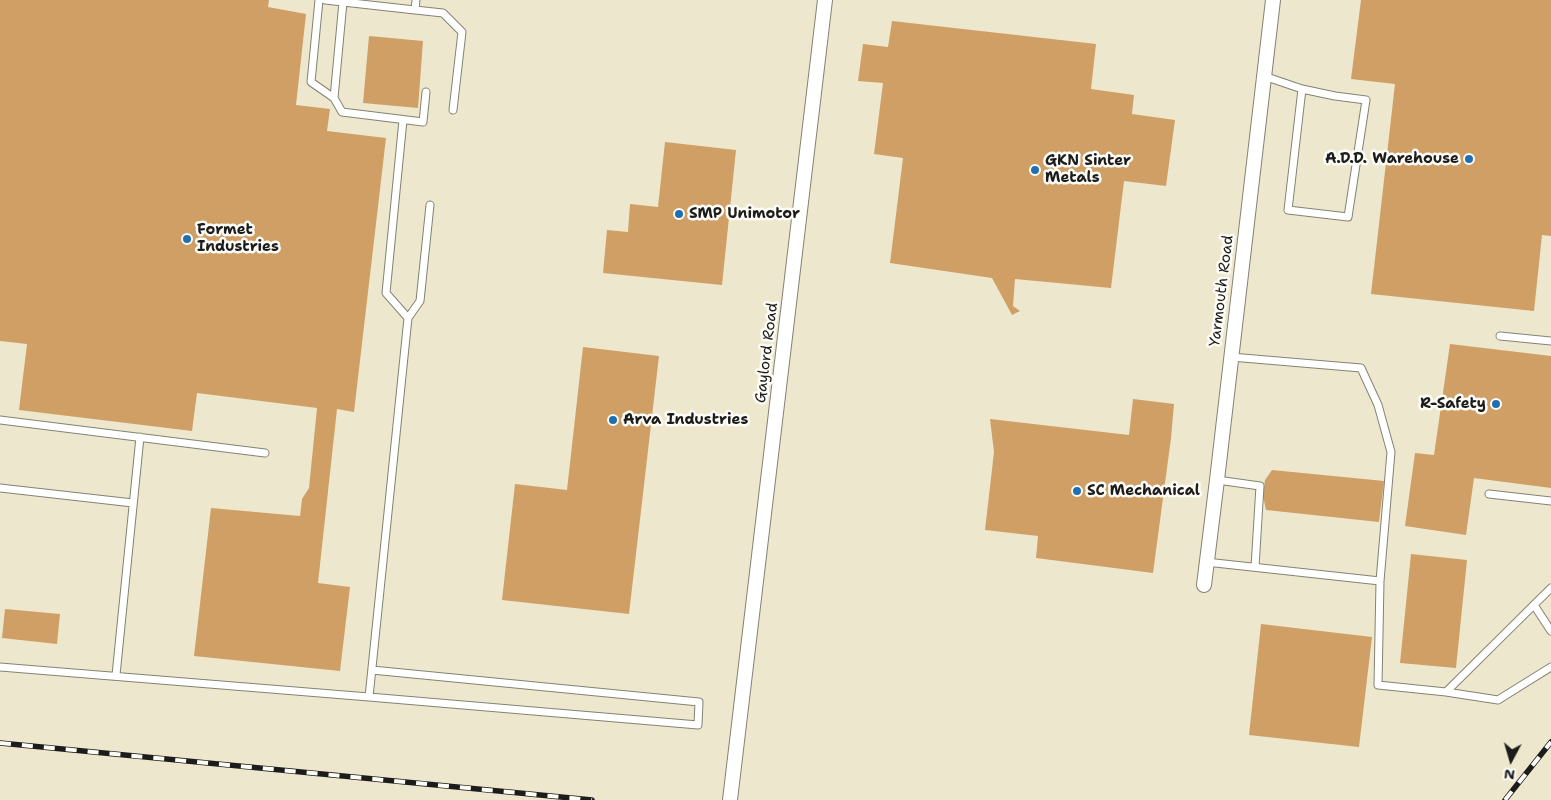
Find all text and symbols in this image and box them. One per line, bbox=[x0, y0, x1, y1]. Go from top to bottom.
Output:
place label: A.D.D. Warehouse bbox=[1325, 150, 1459, 168]
place label: GKN Sinter Metals bbox=[1045, 152, 1131, 187]
marker: A.D.D. Warehouse bbox=[1463, 153, 1475, 165]
marker: GKN Sinter Metals bbox=[1029, 164, 1041, 176]
place label: SMP Unimotor bbox=[689, 205, 800, 223]
marker: SMP Unimotor bbox=[673, 208, 685, 220]
place label: Formet Industries bbox=[197, 221, 279, 256]
marker: Formet Industries bbox=[181, 233, 193, 245]
street label: Yarmouth Road bbox=[1206, 234, 1238, 348]
street label: Gaylord Road bbox=[752, 302, 782, 404]
place label: R-Safety bbox=[1420, 395, 1486, 413]
marker: R-Safety bbox=[1490, 398, 1502, 410]
place label: Arva Industries bbox=[623, 411, 748, 429]
marker: Arva Industries bbox=[607, 414, 619, 426]
place label: SC Mechanical bbox=[1087, 482, 1200, 500]
marker: SC Mechanical bbox=[1071, 485, 1083, 497]
north arrow bbox=[1486, 735, 1536, 785]
text: N bbox=[1503, 765, 1516, 784]

